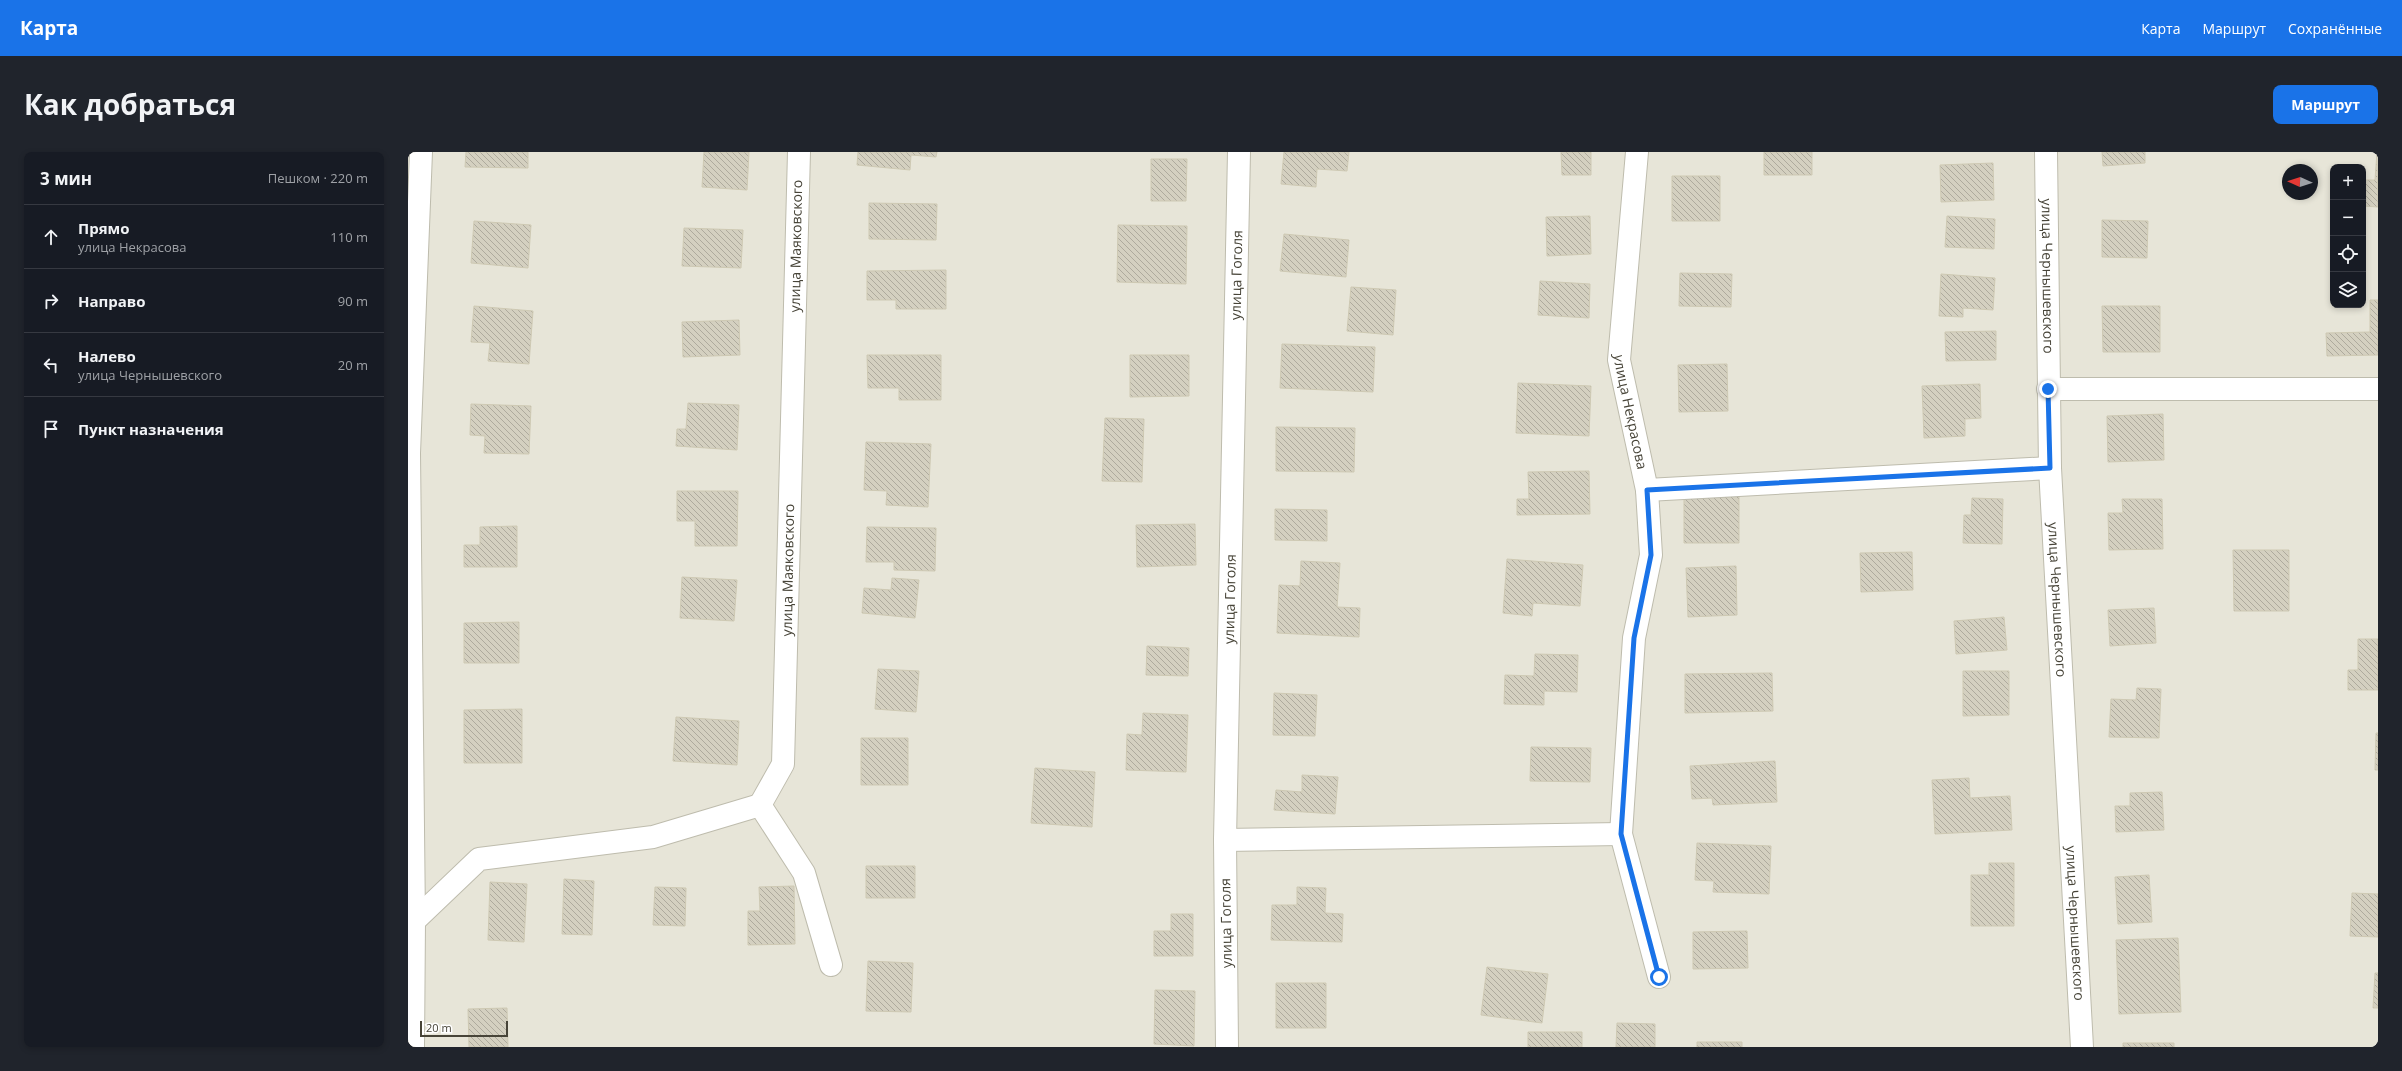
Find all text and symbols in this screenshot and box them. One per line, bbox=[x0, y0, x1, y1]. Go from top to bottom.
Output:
text: Карта bbox=[20, 15, 78, 41]
text: Карта bbox=[2141, 19, 2180, 38]
text: Маршрут bbox=[2202, 19, 2266, 38]
text: Сохранённые bbox=[2288, 19, 2382, 38]
text: Как добраться bbox=[24, 85, 236, 123]
button: Маршрут bbox=[2273, 85, 2378, 124]
north arrow bbox=[2282, 164, 2318, 200]
map controls bbox=[2330, 164, 2366, 308]
button: + bbox=[2330, 164, 2366, 200]
text: 3 мин bbox=[40, 167, 92, 190]
text: Пешком · 220 m bbox=[268, 169, 368, 187]
street label: улица Маяковского bbox=[785, 179, 806, 313]
street label: улица Чернышевского bbox=[2038, 198, 2059, 354]
button: − bbox=[2330, 200, 2366, 236]
text: Прямо bbox=[78, 218, 130, 238]
icon: ahead bbox=[40, 226, 62, 248]
text: 110 m bbox=[330, 228, 368, 246]
street label: улица Гоголя bbox=[1226, 230, 1246, 320]
button: locate bbox=[2330, 236, 2366, 272]
text: улица Некрасова bbox=[78, 238, 186, 256]
button: layers bbox=[2330, 272, 2366, 308]
icon: right bbox=[40, 290, 62, 312]
text: Направо bbox=[78, 291, 146, 311]
text: 90 m bbox=[338, 292, 368, 310]
text: Налево bbox=[78, 346, 136, 366]
icon: left bbox=[40, 354, 62, 376]
street label: улица Некрасова bbox=[1610, 354, 1652, 471]
text: 20 m bbox=[338, 356, 368, 374]
text: улица Чернышевского bbox=[78, 366, 222, 384]
route end bbox=[2039, 380, 2057, 398]
icon: arrive bbox=[40, 418, 62, 440]
text: Пункт назначения bbox=[78, 419, 224, 439]
street label: улица Маяковского bbox=[777, 503, 798, 637]
street label: улица Чернышевского bbox=[2044, 522, 2072, 678]
street label: улица Гоголя bbox=[1219, 554, 1240, 644]
street label: улица Чернышевского bbox=[2062, 845, 2089, 1001]
street label: улица Гоголя bbox=[1215, 878, 1236, 968]
route start bbox=[1650, 968, 1668, 986]
scale bar bbox=[420, 1019, 508, 1038]
text: 20 m bbox=[426, 1020, 452, 1035]

